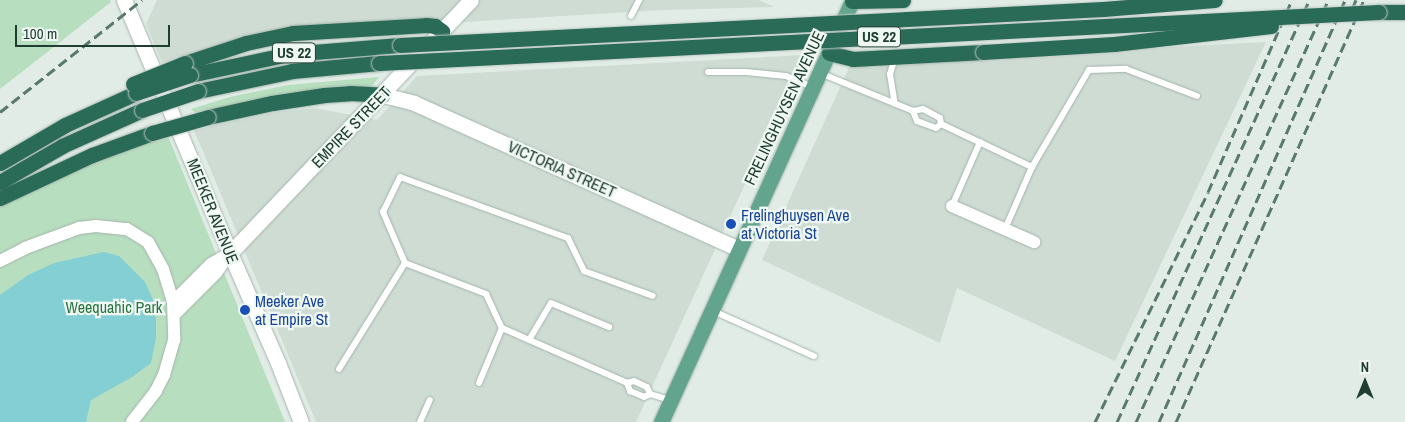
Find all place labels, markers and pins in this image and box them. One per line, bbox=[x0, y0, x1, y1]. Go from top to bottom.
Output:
place label: Frelinghuysen Ave at Victoria St bbox=[741, 205, 850, 243]
marker: Frelinghuysen Ave at Victoria St bbox=[725, 218, 737, 230]
place label: Meeker Ave at Empire St bbox=[255, 291, 328, 329]
marker: Meeker Ave at Empire St bbox=[239, 304, 251, 316]

